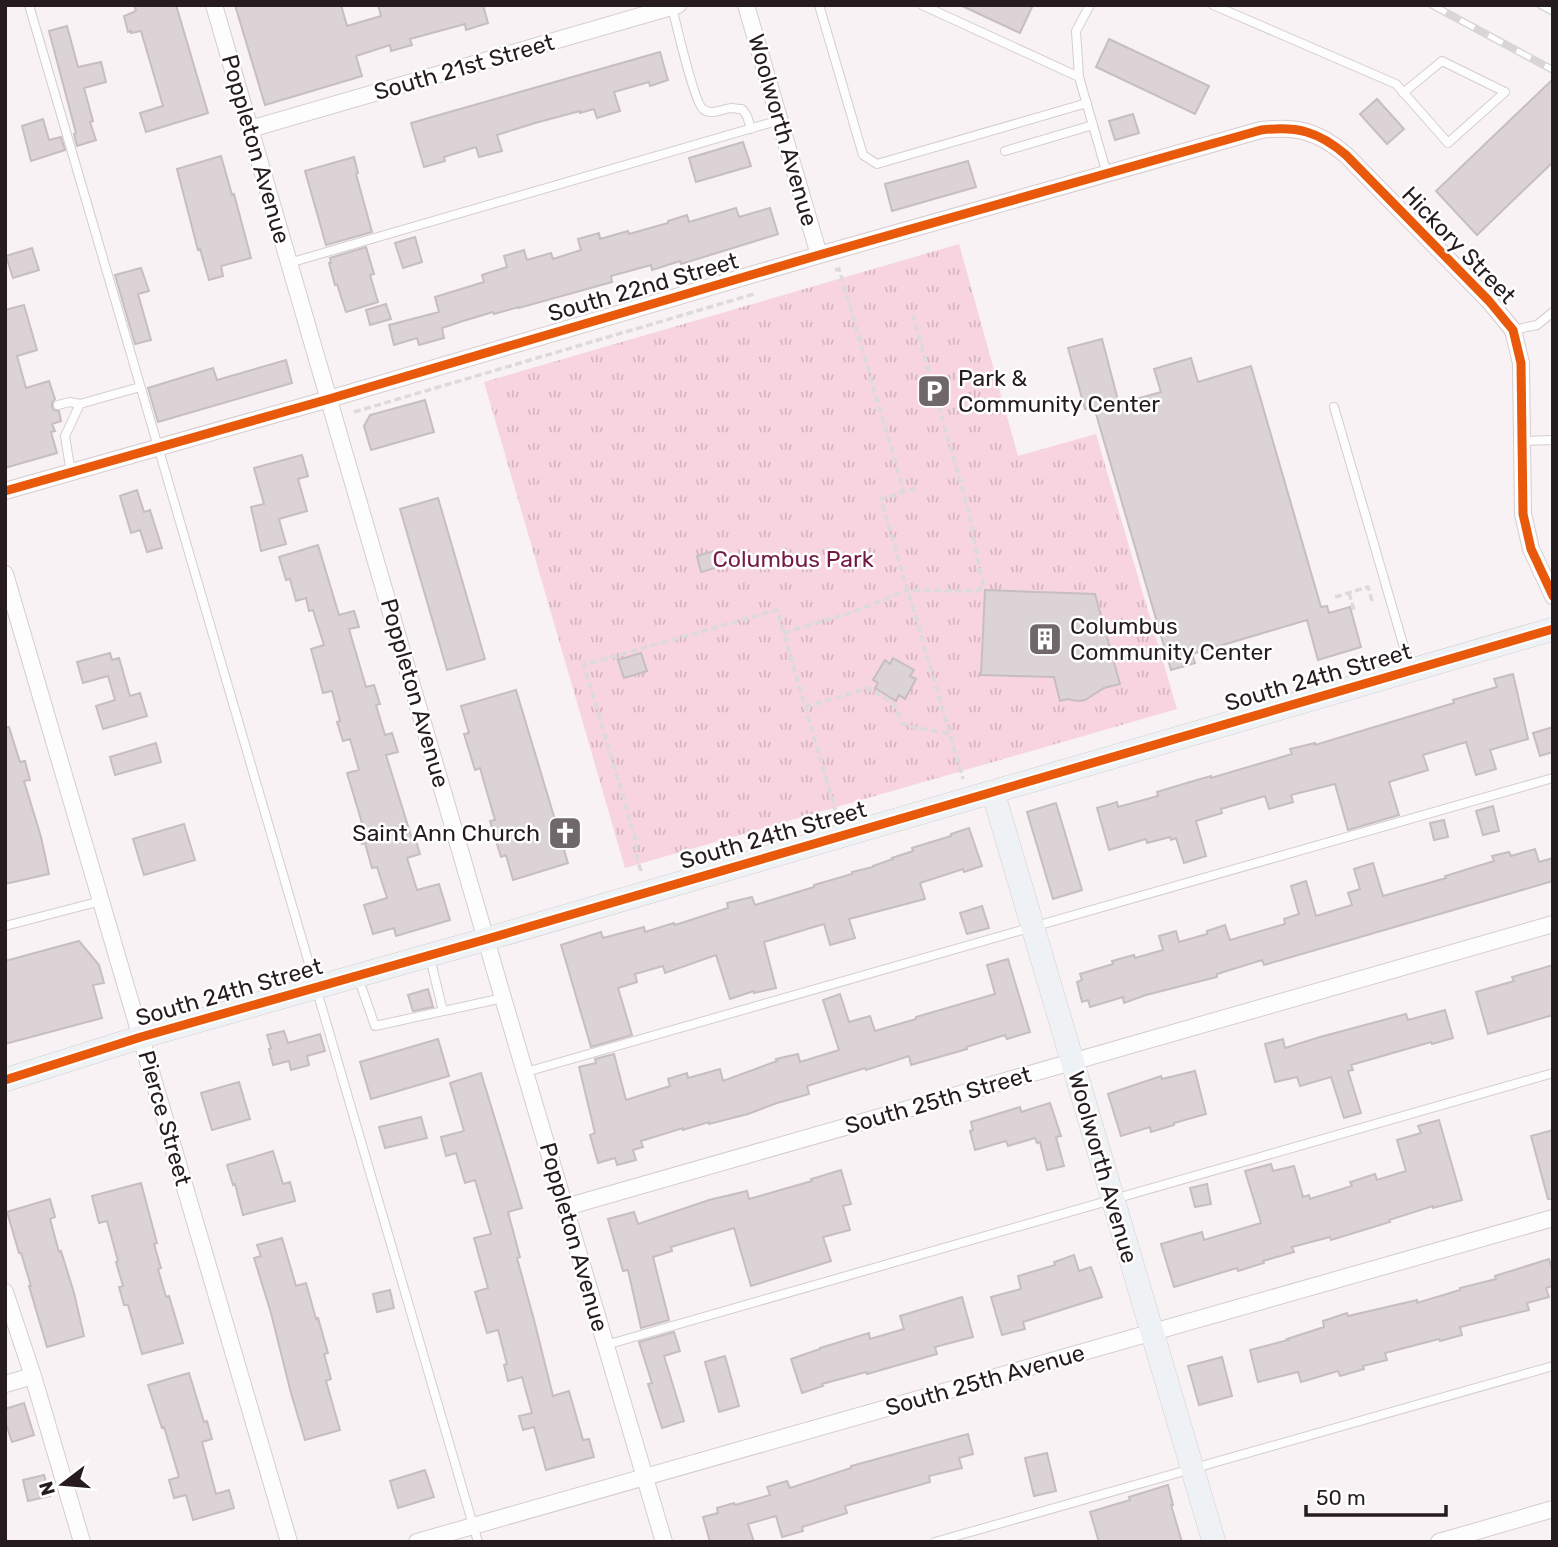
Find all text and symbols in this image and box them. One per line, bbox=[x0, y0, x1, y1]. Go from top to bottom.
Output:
street label: South 21st Street bbox=[371, 28, 557, 106]
street label: Woolworth Avenue bbox=[742, 31, 824, 229]
street label: Poppleton Avenue bbox=[216, 51, 296, 247]
street label: Hickory Street bbox=[1396, 181, 1522, 309]
street label: South 22nd Street bbox=[545, 246, 741, 328]
place label: Park & Community Center bbox=[958, 364, 1160, 418]
parking icon: Park & Community Center bbox=[915, 372, 953, 410]
park label: Columbus Park bbox=[712, 545, 874, 573]
street label: Poppleton Avenue bbox=[375, 595, 455, 791]
place label: Columbus Community Center bbox=[1070, 612, 1272, 666]
building icon: Columbus Community Center bbox=[1026, 620, 1064, 658]
street label: South 24th Street bbox=[1222, 637, 1414, 717]
street label: South 24th Street bbox=[677, 795, 869, 875]
church icon: Saint Ann Church bbox=[546, 814, 584, 852]
place label: Saint Ann Church bbox=[352, 819, 540, 847]
street label: South 24th Street bbox=[133, 952, 325, 1032]
street label: Pierce Street bbox=[132, 1047, 198, 1189]
street label: South 25th Street bbox=[842, 1060, 1034, 1140]
street label: Woolworth Avenue bbox=[1062, 1068, 1144, 1266]
street label: Poppleton Avenue bbox=[534, 1139, 614, 1335]
street label: South 25th Avenue bbox=[882, 1338, 1088, 1422]
north arrow bbox=[28, 1449, 98, 1519]
scale bar bbox=[1306, 1474, 1446, 1518]
text: N bbox=[34, 1479, 60, 1498]
text: 50 m bbox=[1316, 1485, 1366, 1510]

